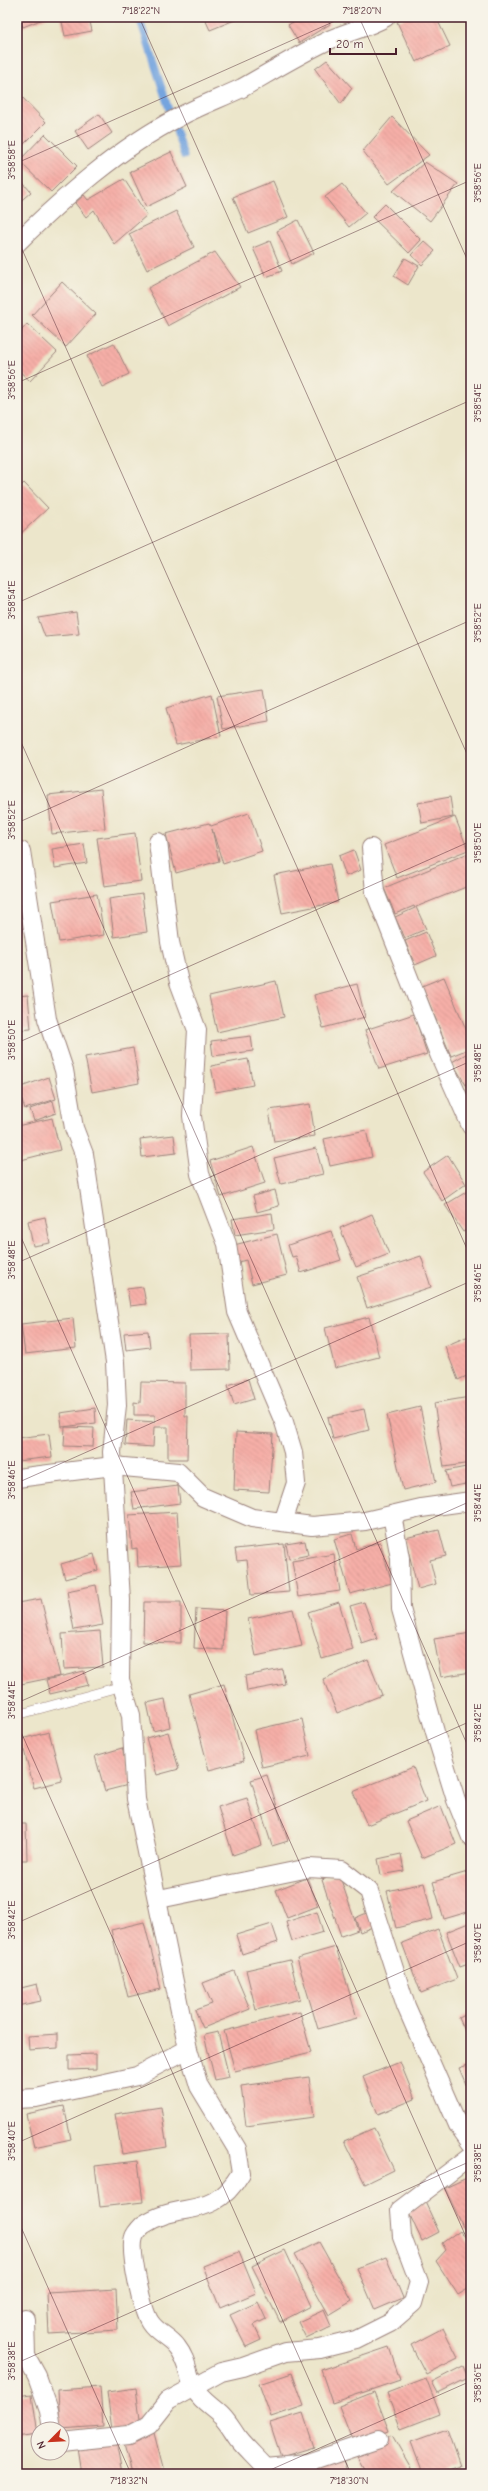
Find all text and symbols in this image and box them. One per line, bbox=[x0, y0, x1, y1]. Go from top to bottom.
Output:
text: 7°18'22"N bbox=[122, 5, 160, 17]
text: 7°18'20"N bbox=[343, 5, 381, 17]
scale bar bbox=[330, 30, 396, 56]
text: 20 m bbox=[336, 37, 364, 51]
text: 3°58'58"E bbox=[6, 140, 18, 180]
text: 3°58'56"E bbox=[472, 163, 484, 203]
text: 3°58'56"E bbox=[6, 360, 18, 400]
text: 3°58'54"E bbox=[472, 383, 484, 423]
text: 3°58'54"E bbox=[6, 580, 18, 620]
text: 3°58'52"E bbox=[472, 603, 484, 643]
text: 3°58'52"E bbox=[6, 800, 18, 840]
text: 3°58'50"E bbox=[472, 823, 484, 863]
text: 3°58'50"E bbox=[6, 1020, 18, 1060]
text: 3°58'48"E bbox=[472, 1044, 484, 1082]
text: 3°58'48"E bbox=[6, 1241, 18, 1279]
text: 3°58'46"E bbox=[472, 1263, 484, 1303]
text: 3°58'46"E bbox=[6, 1460, 18, 1500]
text: 3°58'44"E bbox=[472, 1484, 484, 1522]
text: 3°58'44"E bbox=[6, 1681, 18, 1719]
text: 3°58'42"E bbox=[472, 1704, 484, 1742]
text: 3°58'42"E bbox=[6, 1901, 18, 1939]
text: 3°58'40"E bbox=[472, 1923, 484, 1963]
text: 3°58'40"E bbox=[6, 2121, 18, 2161]
text: 3°58'38"E bbox=[472, 2143, 484, 2183]
text: 3°58'38"E bbox=[6, 2341, 18, 2381]
text: 3°58'36"E bbox=[472, 2363, 484, 2403]
north arrow bbox=[30, 2421, 70, 2461]
text: N bbox=[34, 2439, 49, 2451]
text: 7°18'32"N bbox=[110, 2475, 148, 2487]
text: 7°18'30"N bbox=[330, 2475, 368, 2487]

